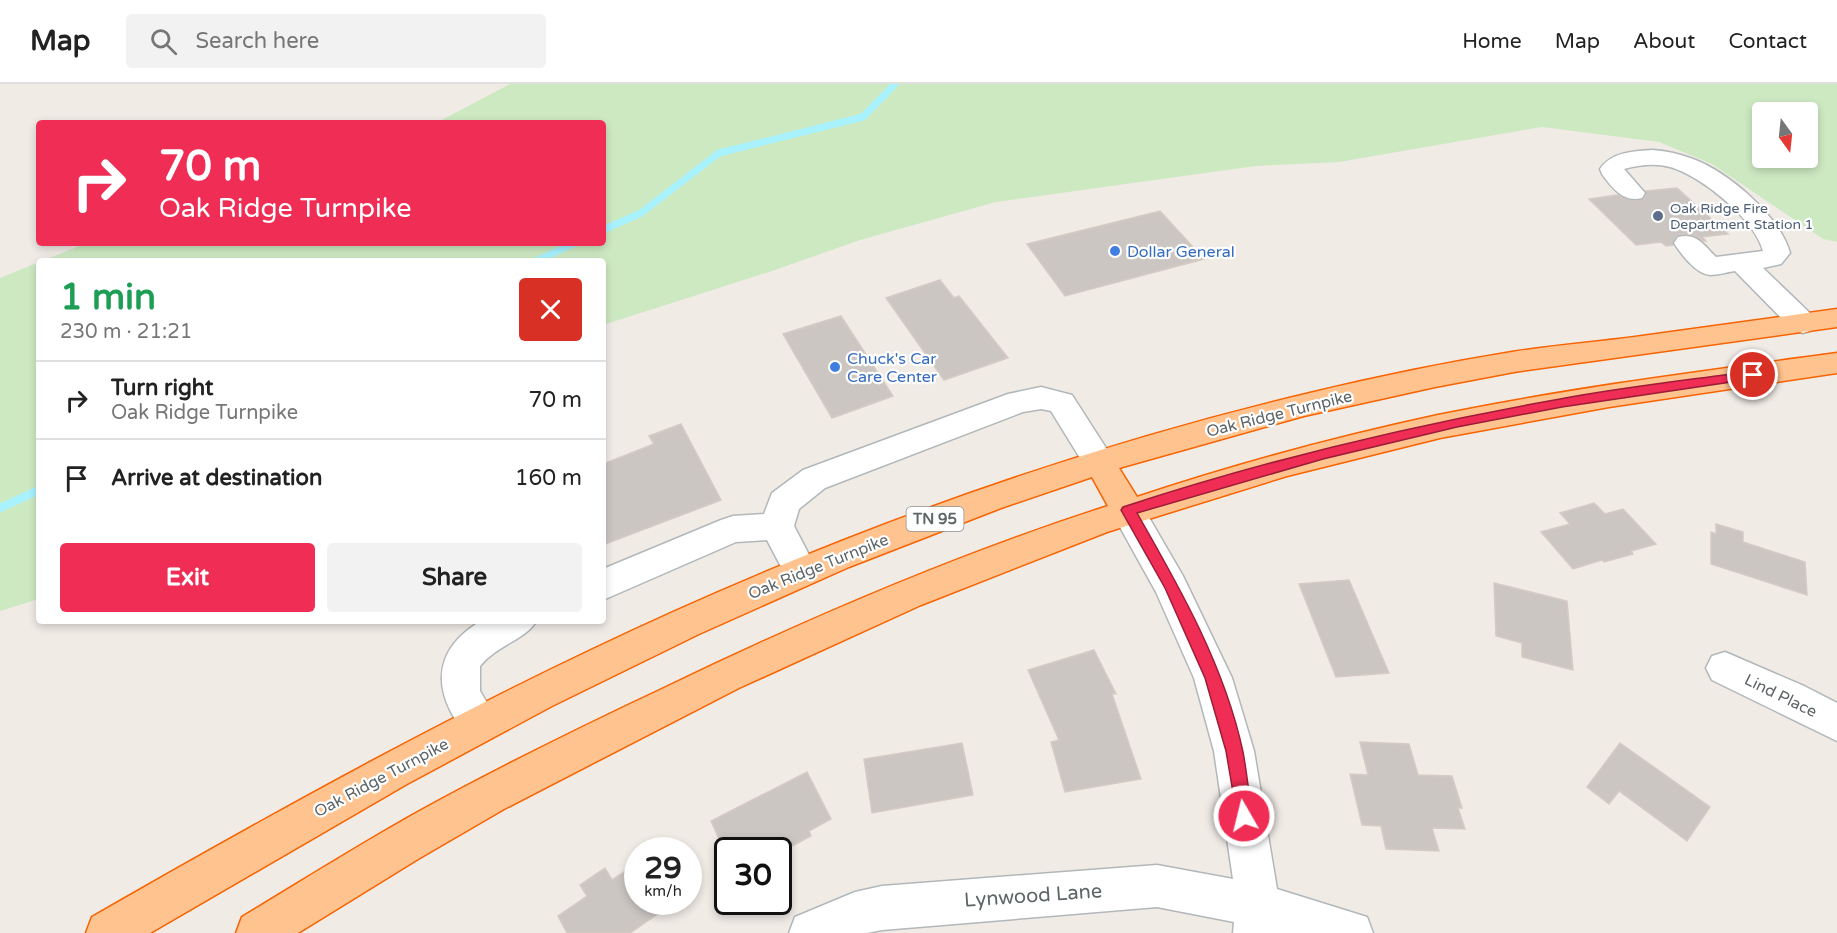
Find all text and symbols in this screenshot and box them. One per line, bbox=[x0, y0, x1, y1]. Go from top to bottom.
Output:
search box bbox=[126, 14, 546, 68]
text: Map bbox=[30, 24, 90, 58]
icon: search bbox=[147, 25, 180, 58]
text: Search here bbox=[195, 28, 319, 54]
text: Home bbox=[1462, 29, 1522, 54]
text: Map bbox=[1555, 29, 1600, 54]
text: About bbox=[1633, 29, 1695, 54]
text: Contact bbox=[1728, 29, 1807, 54]
north arrow bbox=[1752, 102, 1818, 168]
map controls bbox=[1752, 102, 1818, 168]
text: 70 m bbox=[159, 141, 261, 192]
icon: right bbox=[60, 144, 138, 222]
text: Oak Ridge Turnpike bbox=[159, 192, 411, 225]
place label: Oak Ridge Fire Department Station 1 bbox=[1670, 200, 1813, 233]
marker: Oak Ridge Fire Department Station 1 bbox=[1651, 209, 1665, 223]
place label: Dollar General bbox=[1127, 242, 1235, 262]
marker: Dollar General bbox=[1108, 244, 1122, 258]
text: 1 min bbox=[60, 276, 156, 319]
button: close bbox=[519, 278, 582, 341]
text: 230 m · 21:21 bbox=[60, 320, 192, 344]
place label: Chuck's Car Care Center bbox=[847, 349, 938, 387]
pin bbox=[1727, 349, 1778, 400]
icon: arrive bbox=[1736, 358, 1769, 391]
marker: Chuck's Car Care Center bbox=[828, 360, 842, 374]
text: Turn right bbox=[111, 375, 213, 401]
icon: right bbox=[60, 384, 93, 417]
street label: Oak Ridge Turnpike bbox=[1204, 386, 1354, 442]
text: 70 m bbox=[528, 387, 582, 413]
text: Oak Ridge Turnpike bbox=[111, 401, 298, 425]
icon: arrive bbox=[60, 462, 93, 495]
text: Arrive at destination bbox=[111, 465, 322, 491]
text: 160 m bbox=[515, 465, 582, 491]
road number: TN 95 bbox=[906, 507, 964, 531]
street label: Oak Ridge Turnpike bbox=[745, 530, 891, 604]
button: Exit bbox=[60, 543, 315, 612]
button: Share bbox=[327, 543, 582, 612]
street label: Lind Place bbox=[1741, 670, 1820, 722]
street label: Oak Ridge Turnpike bbox=[311, 734, 452, 822]
position arrow bbox=[1212, 784, 1276, 848]
speed limit sign: 30 bbox=[714, 837, 792, 915]
text: 29 bbox=[644, 850, 682, 887]
street label: Lynwood Lane bbox=[963, 879, 1103, 913]
text: km/h bbox=[644, 882, 682, 900]

